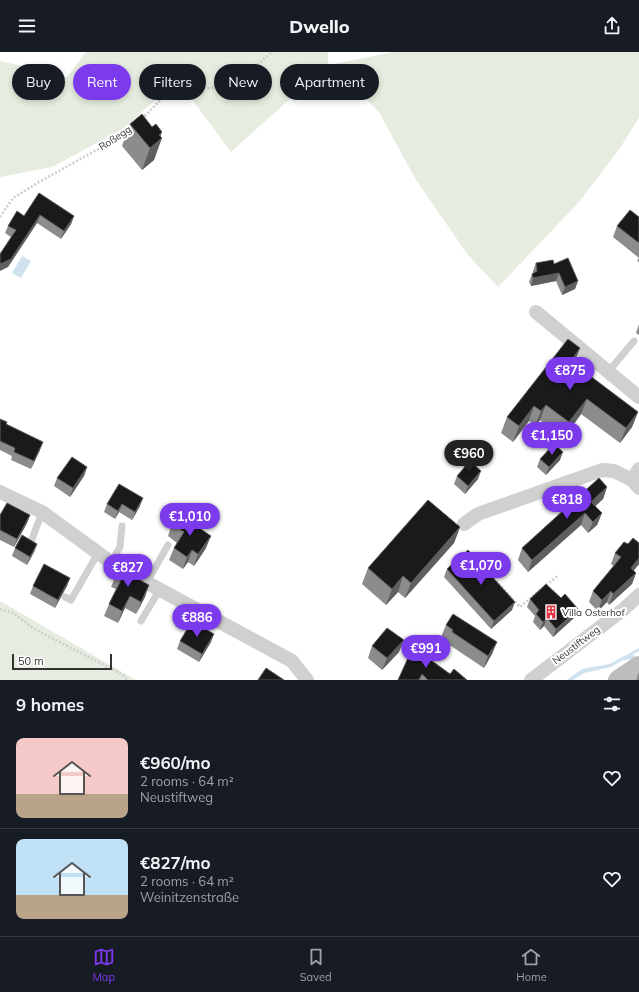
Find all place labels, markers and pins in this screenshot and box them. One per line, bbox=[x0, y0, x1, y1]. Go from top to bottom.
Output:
pin: €875 bbox=[546, 357, 594, 391]
pin: €1,150 bbox=[519, 422, 585, 456]
pin: €960 bbox=[445, 440, 493, 474]
pin: €818 bbox=[543, 486, 591, 520]
pin: €1,010 bbox=[157, 503, 223, 537]
pin: €1,070 bbox=[448, 552, 514, 586]
pin: €827 bbox=[104, 554, 152, 588]
pin: €886 bbox=[173, 604, 221, 638]
building icon: Villa Osterhof bbox=[543, 604, 559, 620]
place label: Villa Osterhof bbox=[562, 606, 625, 619]
pin: €991 bbox=[402, 635, 450, 669]

